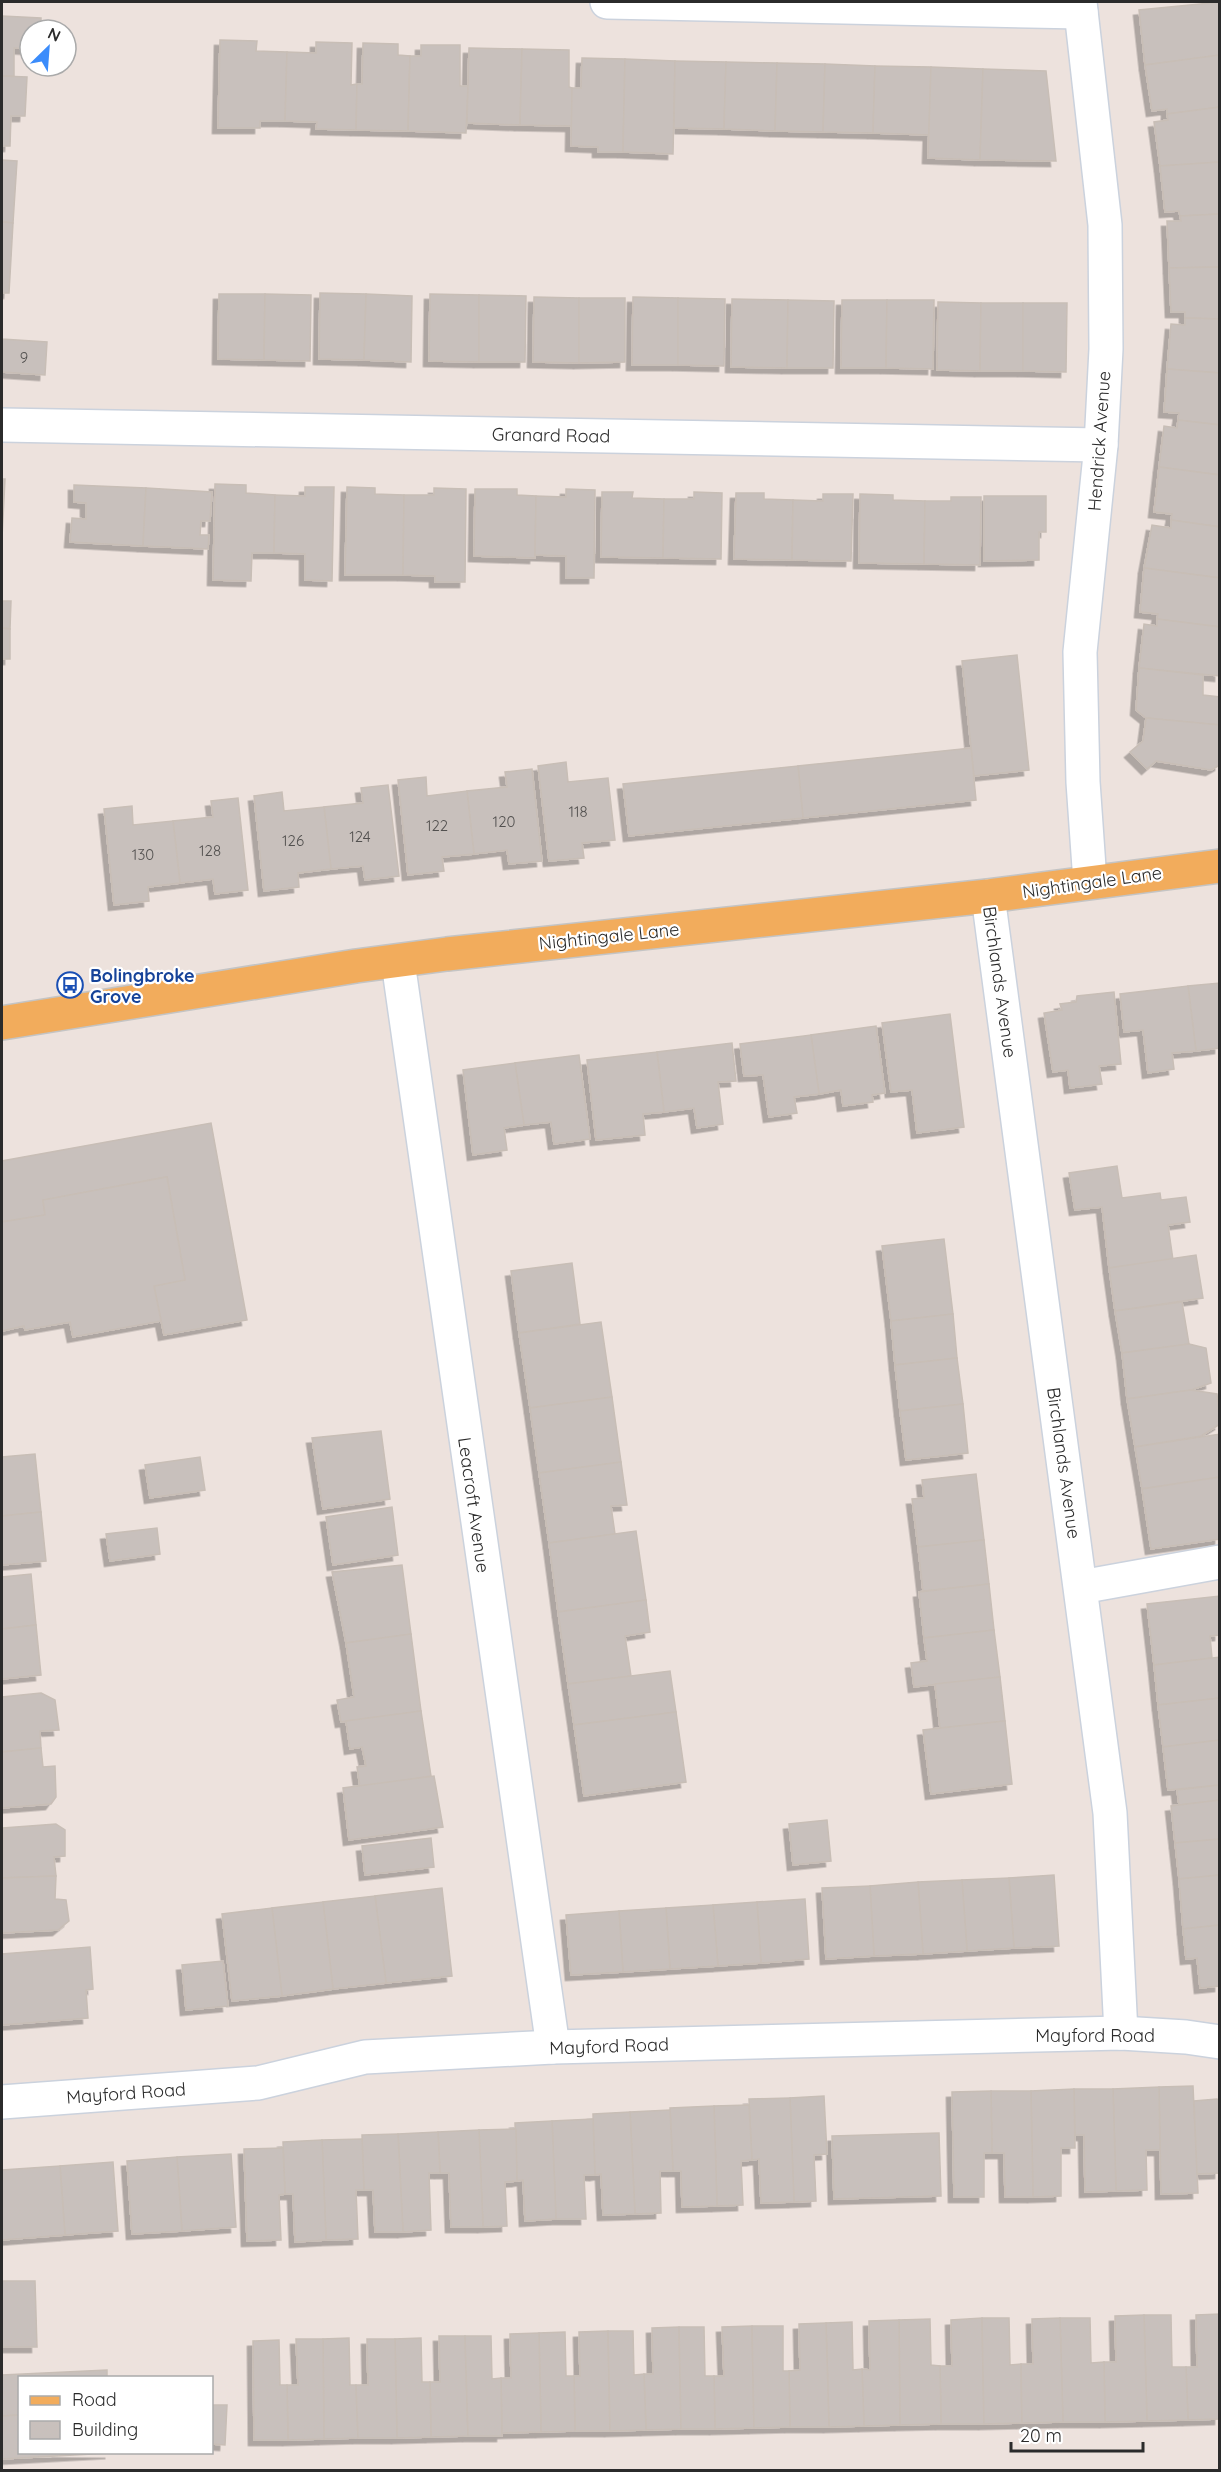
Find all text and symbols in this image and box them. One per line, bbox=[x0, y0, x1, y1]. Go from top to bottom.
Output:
north arrow bbox=[18, 18, 78, 78]
text: N bbox=[45, 23, 64, 46]
house number: 9 bbox=[20, 348, 28, 367]
street label: Hendrick Avenue bbox=[1083, 370, 1115, 512]
street label: Granard Road bbox=[492, 422, 610, 448]
house number: 118 bbox=[568, 802, 588, 821]
house number: 120 bbox=[493, 812, 515, 831]
house number: 122 bbox=[426, 816, 448, 835]
house number: 124 bbox=[349, 827, 371, 846]
house number: 126 bbox=[282, 831, 304, 850]
house number: 128 bbox=[199, 841, 221, 860]
house number: 130 bbox=[132, 845, 154, 864]
street label: Nightingale Lane bbox=[1021, 861, 1163, 903]
street label: Birchlands Avenue bbox=[978, 905, 1022, 1059]
street label: Nightingale Lane bbox=[538, 917, 680, 955]
place label: Bolingbroke Grove bbox=[90, 964, 195, 1008]
bus stop icon: Bolingbroke Grove bbox=[55, 970, 85, 1000]
street label: Birchlands Avenue bbox=[1042, 1386, 1086, 1540]
street label: Leacroft Avenue bbox=[453, 1436, 495, 1574]
street label: Mayford Road bbox=[1035, 2024, 1155, 2047]
street label: Mayford Road bbox=[549, 2032, 669, 2060]
street label: Mayford Road bbox=[65, 2077, 187, 2109]
legend bbox=[18, 2376, 213, 2454]
text: Road bbox=[72, 2388, 117, 2411]
scale bar bbox=[1011, 2415, 1143, 2453]
text: Building bbox=[72, 2418, 138, 2441]
text: 20 m bbox=[1020, 2424, 1062, 2447]

